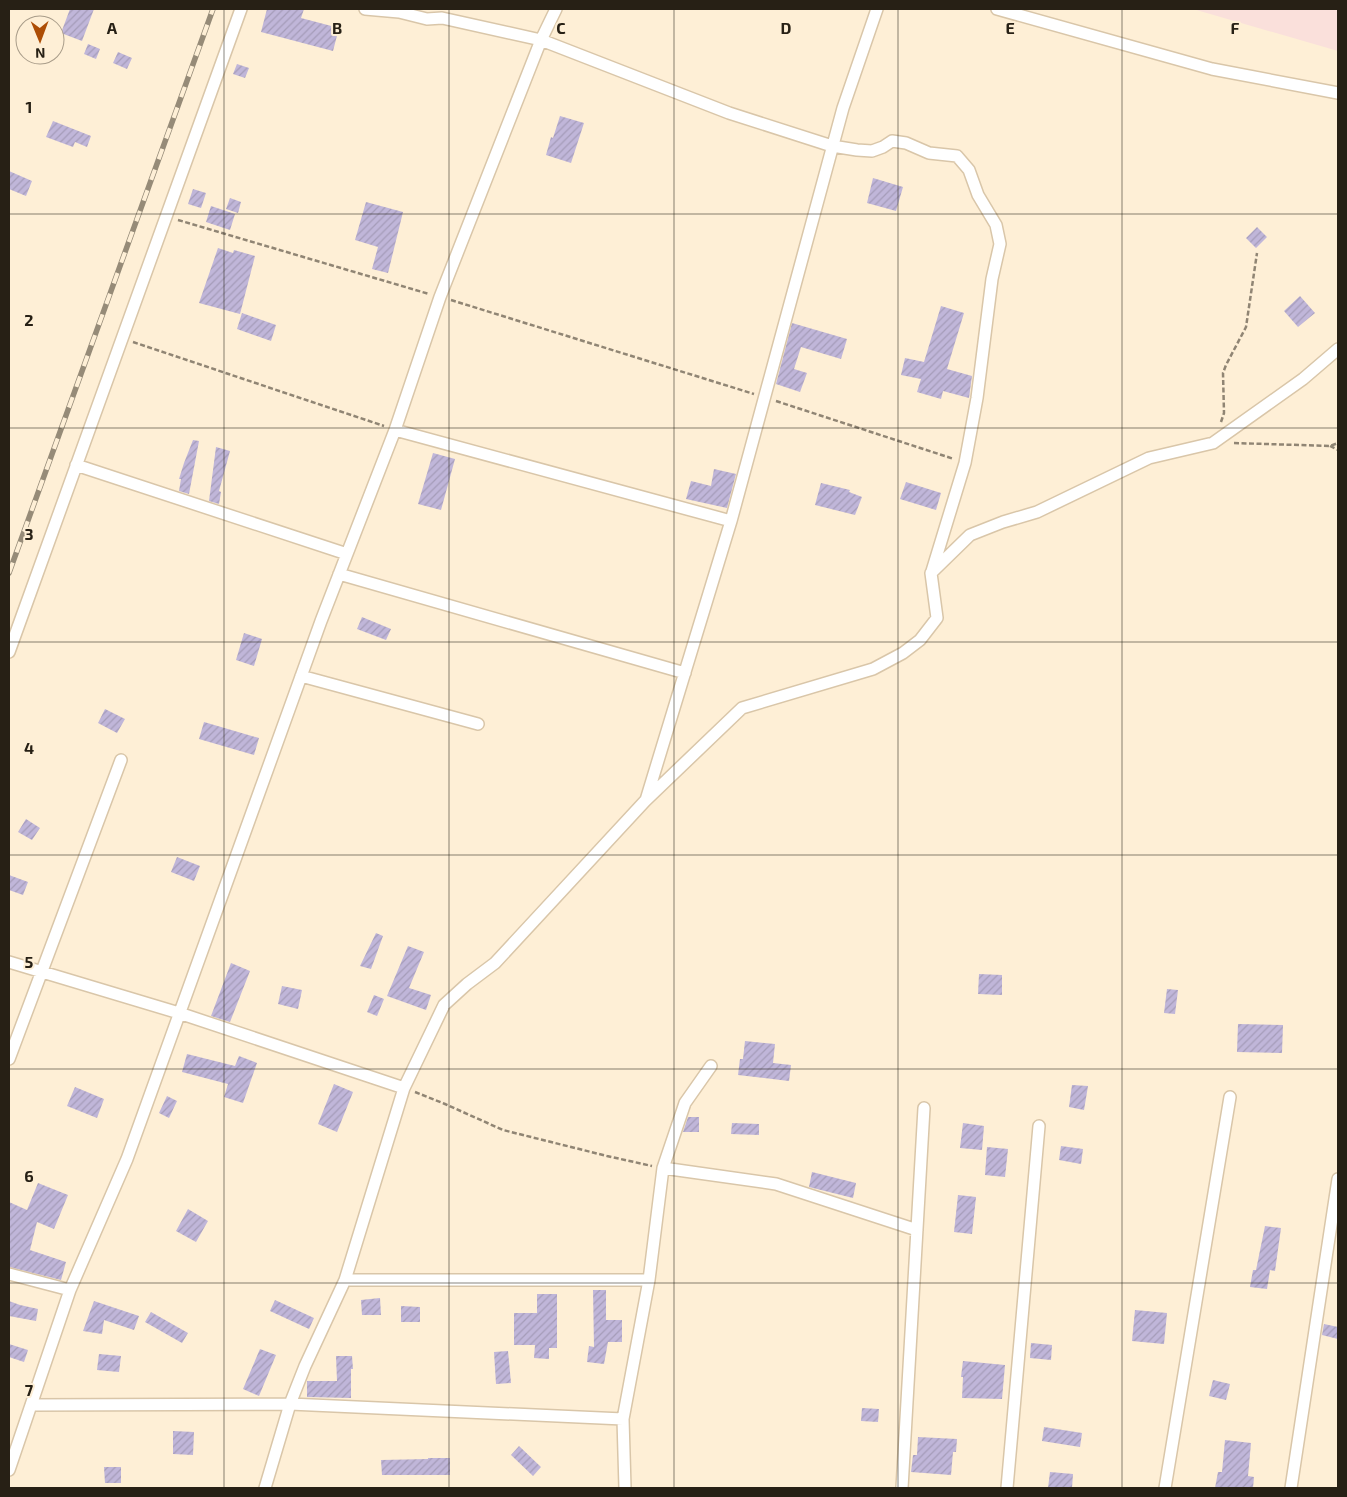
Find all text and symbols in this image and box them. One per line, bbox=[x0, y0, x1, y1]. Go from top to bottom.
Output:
north arrow bbox=[15, 15, 65, 65]
text: A bbox=[107, 18, 118, 37]
text: B bbox=[332, 18, 342, 37]
text: C bbox=[556, 18, 566, 37]
text: D bbox=[781, 18, 792, 37]
text: E bbox=[1005, 18, 1015, 37]
text: F bbox=[1231, 18, 1240, 37]
text: N bbox=[35, 45, 45, 62]
text: 1 bbox=[26, 97, 32, 116]
text: 2 bbox=[24, 310, 34, 329]
text: 3 bbox=[24, 524, 34, 543]
text: 4 bbox=[24, 738, 34, 757]
text: 5 bbox=[25, 952, 34, 971]
text: 6 bbox=[24, 1166, 34, 1185]
text: 7 bbox=[25, 1380, 34, 1399]

